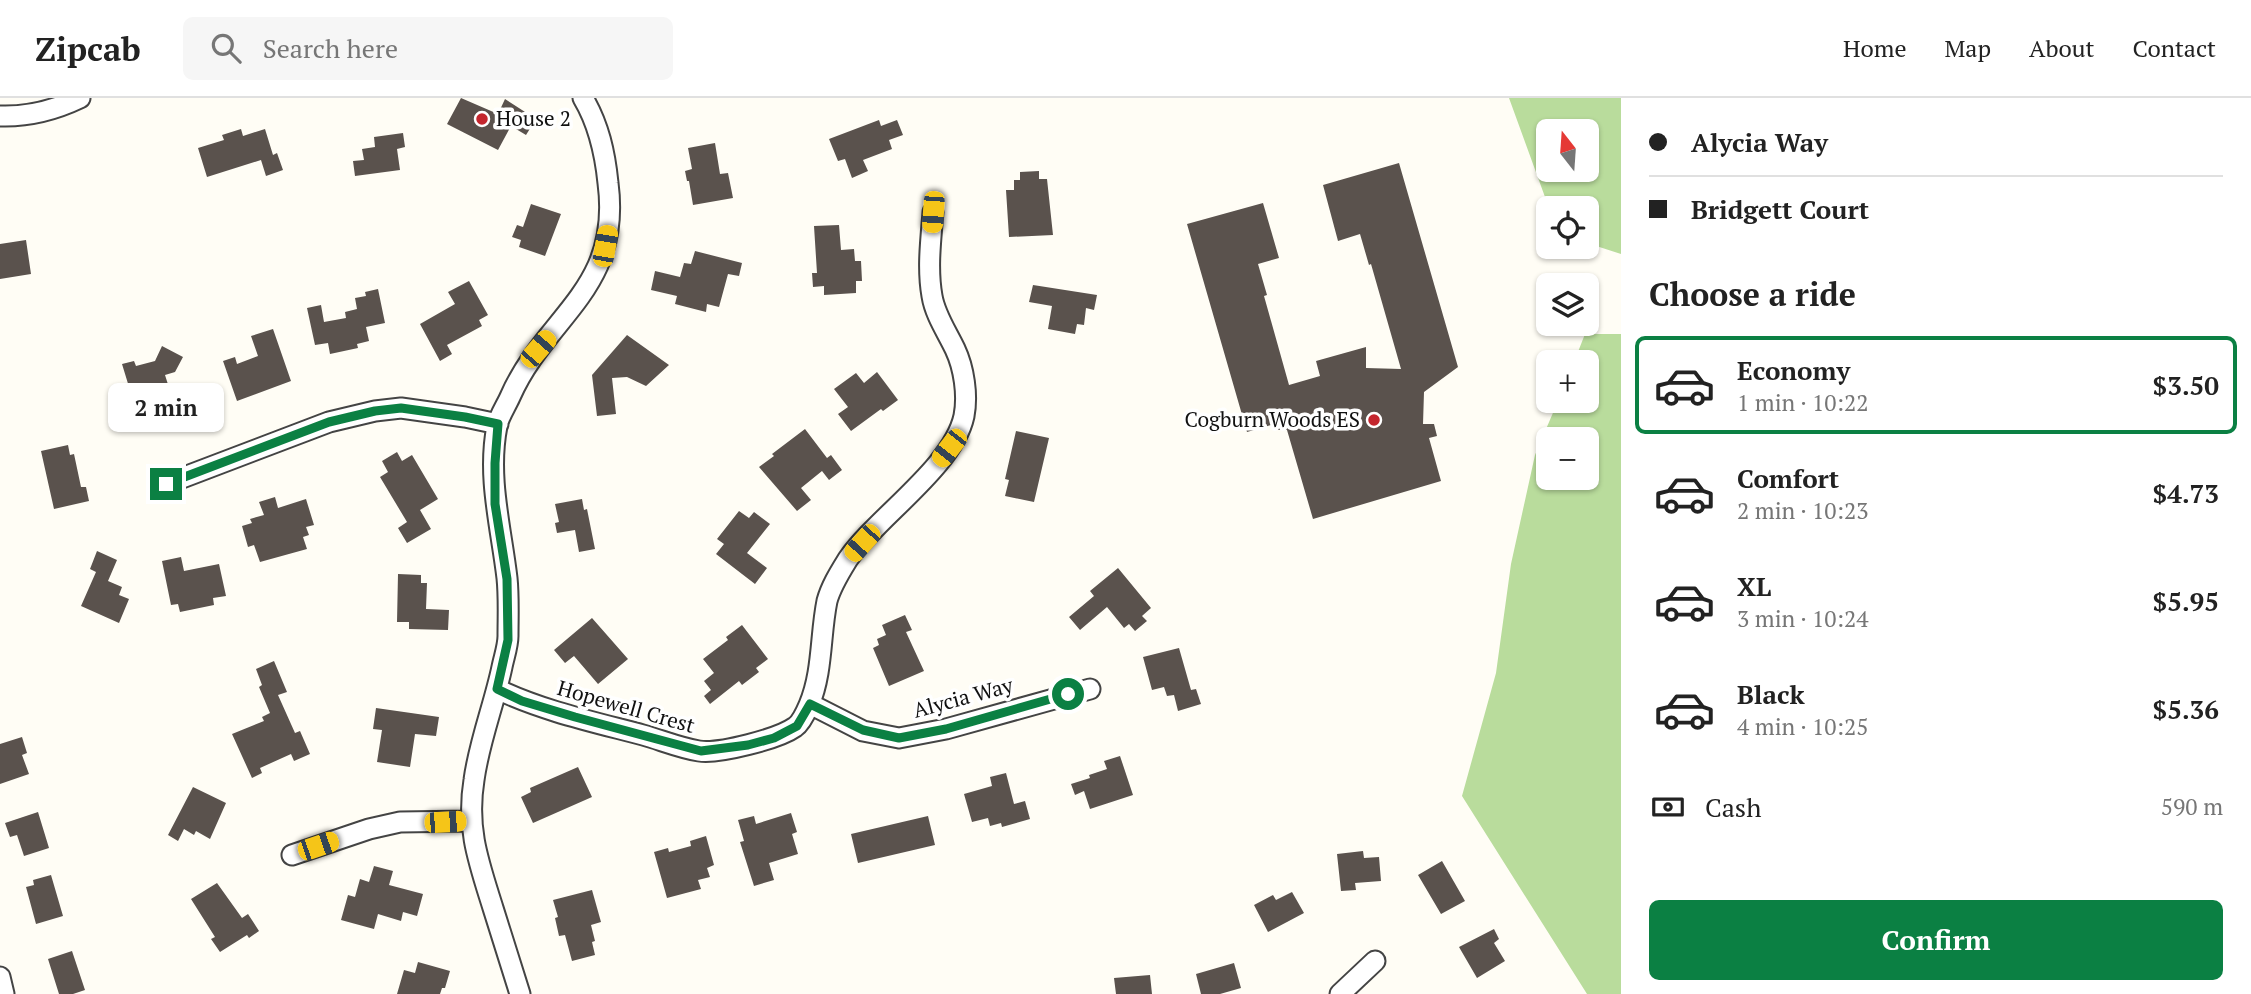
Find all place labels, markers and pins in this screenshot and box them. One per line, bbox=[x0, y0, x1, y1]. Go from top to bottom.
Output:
place label: House 2 bbox=[496, 104, 571, 132]
marker: House 2 bbox=[474, 111, 490, 127]
place label: Cogburn Woods ES bbox=[1184, 405, 1360, 433]
marker: Cogburn Woods ES bbox=[1366, 412, 1382, 428]

